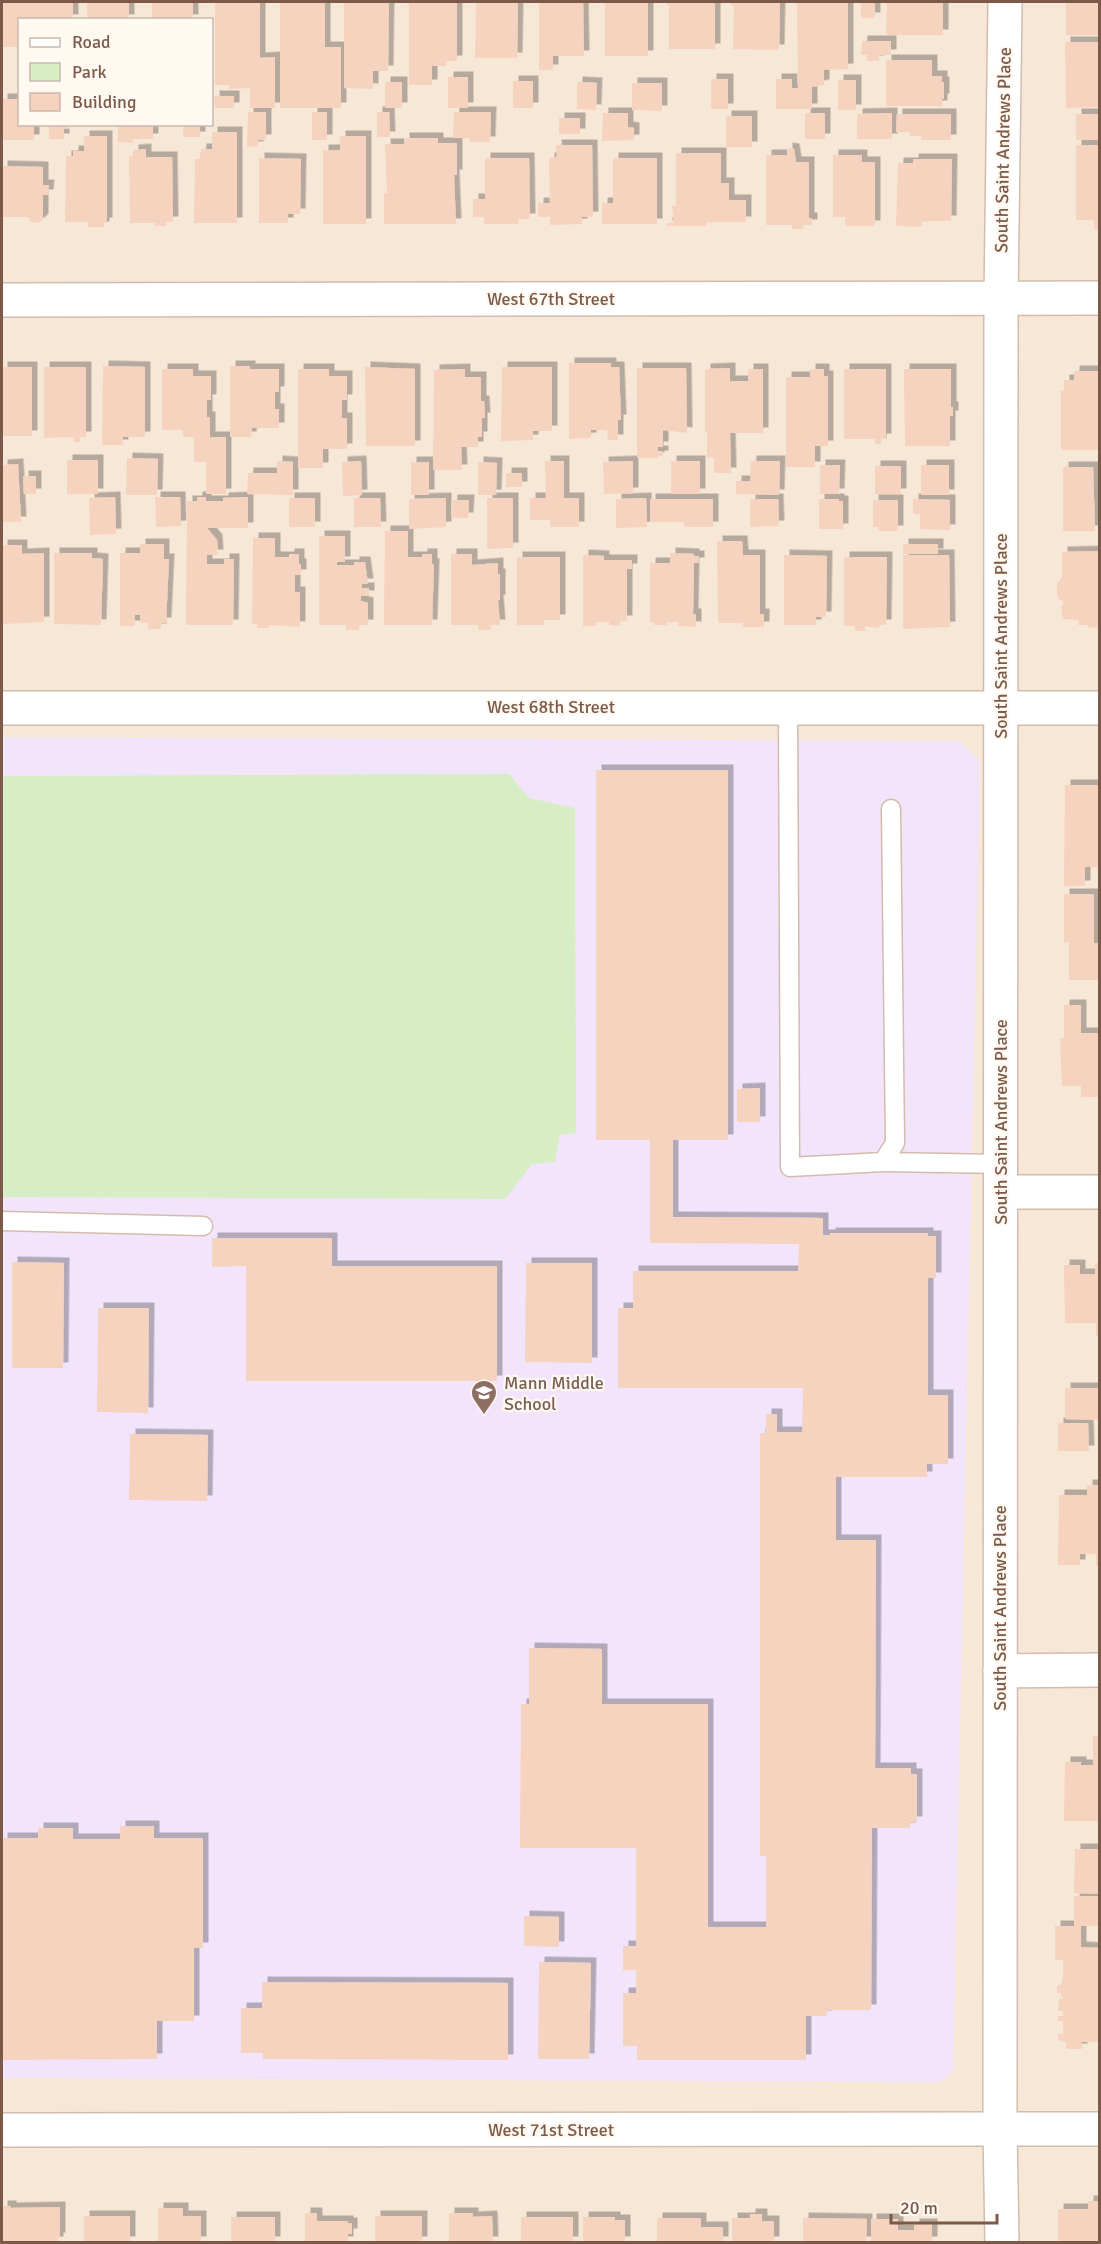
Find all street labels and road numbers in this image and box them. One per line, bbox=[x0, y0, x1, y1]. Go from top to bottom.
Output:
street label: South Saint Andrews Place bbox=[990, 47, 1016, 253]
street label: West 67th Street bbox=[487, 288, 615, 310]
street label: South Saint Andrews Place bbox=[990, 533, 1012, 739]
street label: West 68th Street bbox=[487, 696, 615, 718]
street label: South Saint Andrews Place bbox=[990, 1019, 1012, 1225]
street label: South Saint Andrews Place bbox=[989, 1505, 1011, 1711]
street label: West 71st Street bbox=[488, 2119, 614, 2141]

